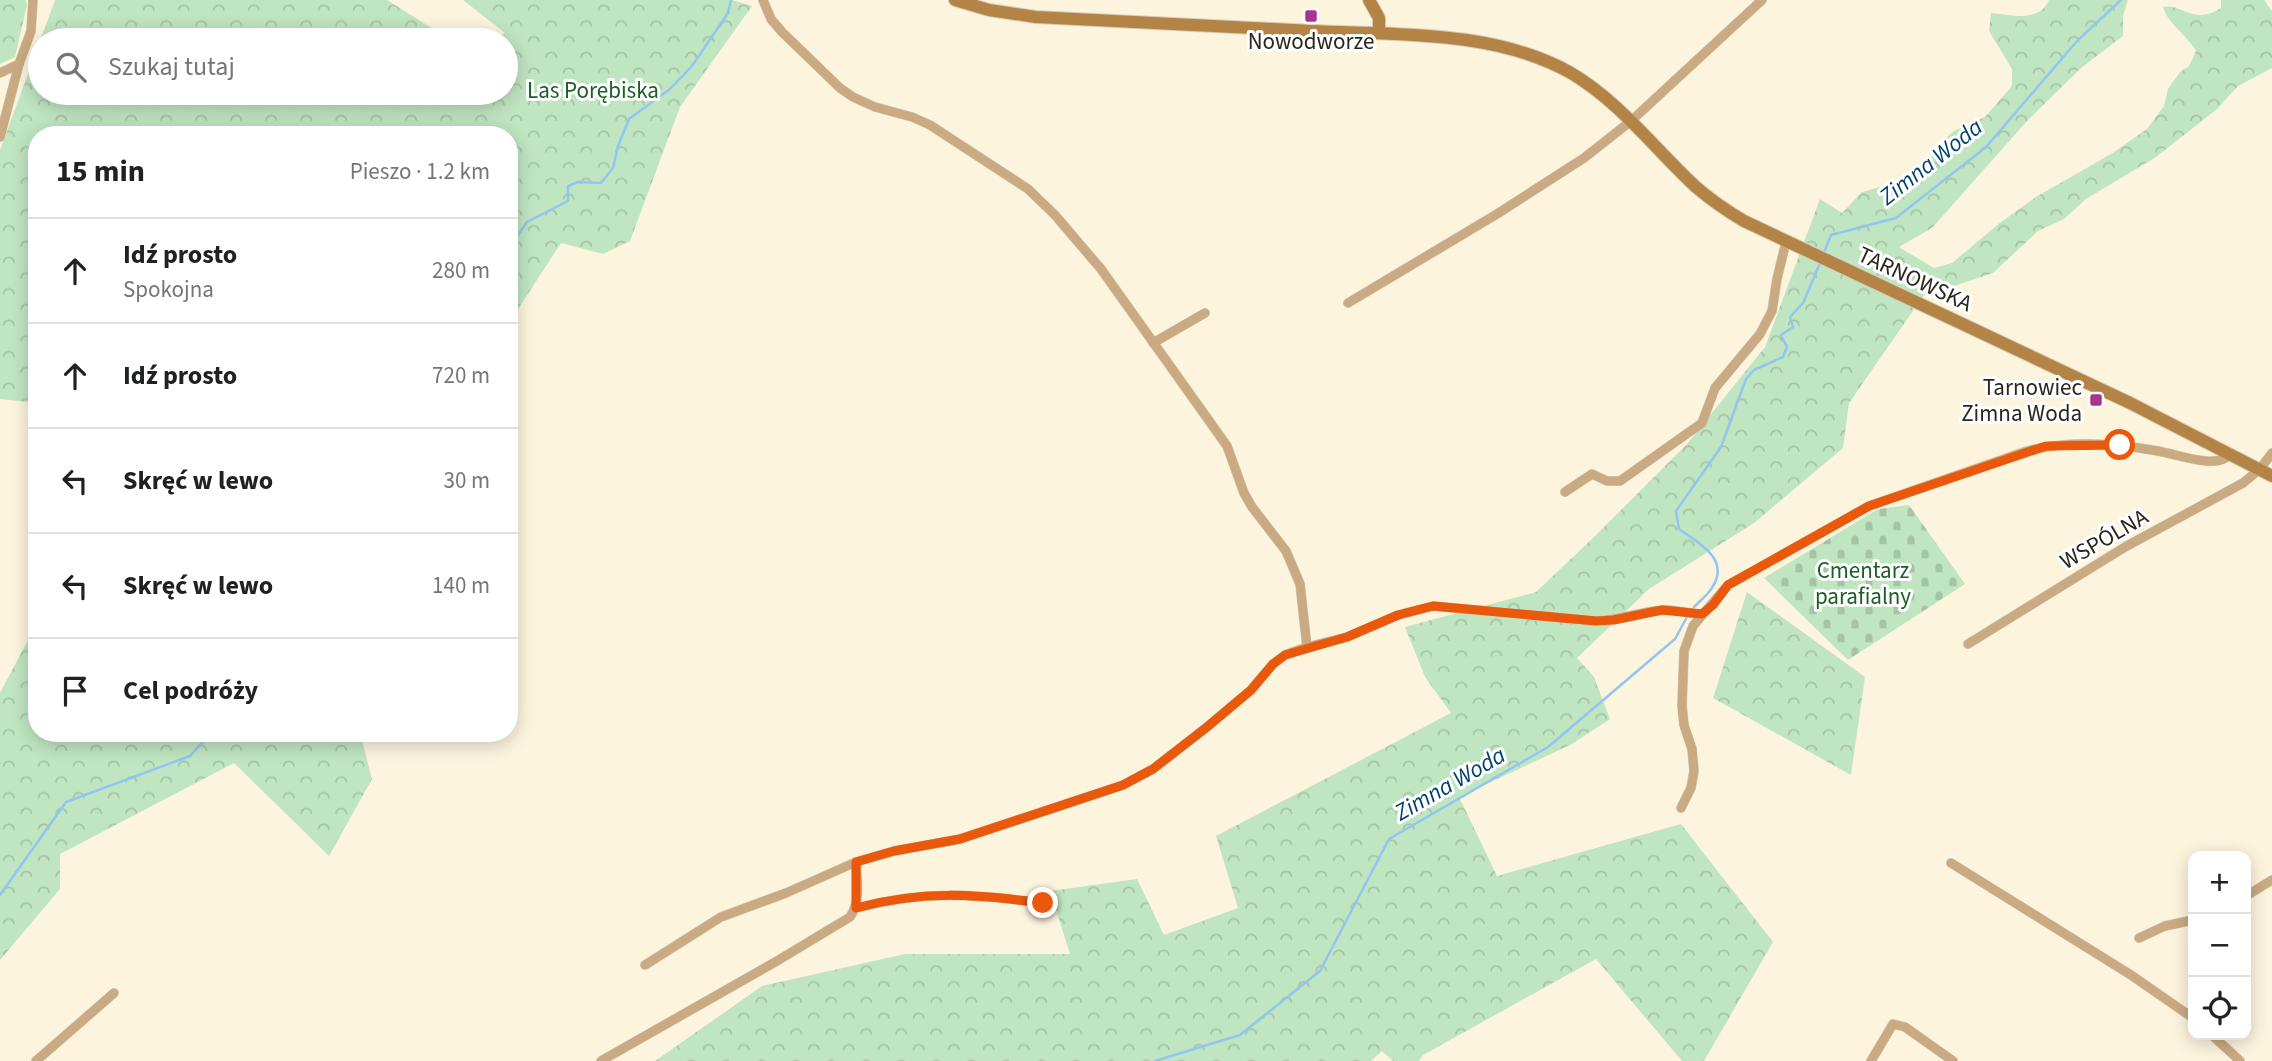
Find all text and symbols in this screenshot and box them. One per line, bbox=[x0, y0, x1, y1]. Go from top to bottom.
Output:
marker: Nowodworze bbox=[1303, 8, 1319, 24]
place label: Nowodworze bbox=[1248, 25, 1374, 58]
search box bbox=[28, 28, 518, 105]
icon: search bbox=[52, 48, 90, 86]
text: Szukaj tutaj bbox=[108, 48, 235, 85]
park label: Las Porębiska bbox=[527, 74, 659, 107]
water label: Zimna Woda bbox=[1871, 110, 1991, 214]
text: 15 min bbox=[56, 150, 145, 193]
text: Pieszo · 1.2 km bbox=[350, 155, 490, 188]
text: Idź prosto bbox=[123, 236, 237, 273]
street label: TARNOWSKA bbox=[1852, 238, 1978, 320]
icon: ahead bbox=[56, 252, 94, 290]
text: 280 m bbox=[432, 254, 490, 287]
text: Spokojna bbox=[123, 273, 214, 306]
icon: ahead bbox=[56, 357, 94, 395]
text: Idź prosto bbox=[123, 357, 237, 394]
text: 720 m bbox=[432, 359, 490, 392]
place label: Tarnowiec Zimna Woda bbox=[1961, 371, 2082, 430]
marker: Tarnowiec Zimna Woda bbox=[2088, 392, 2104, 408]
route start bbox=[2104, 429, 2135, 460]
icon: left bbox=[56, 462, 94, 500]
text: Skręć w lewo bbox=[123, 462, 273, 499]
text: 30 m bbox=[443, 464, 490, 497]
street label: WSPÓLNA bbox=[2054, 500, 2155, 578]
park label: Cmentarz parafialny bbox=[1815, 554, 1911, 613]
icon: left bbox=[56, 567, 94, 605]
text: Skręć w lewo bbox=[123, 567, 273, 604]
text: 140 m bbox=[432, 569, 490, 602]
icon: arrive bbox=[56, 672, 94, 710]
text: Cel podróży bbox=[123, 672, 258, 709]
water label: Zimna Woda bbox=[1387, 738, 1512, 831]
map controls bbox=[2188, 851, 2251, 1040]
button: + bbox=[2188, 851, 2251, 914]
route end bbox=[1027, 887, 1058, 918]
button: − bbox=[2188, 914, 2251, 977]
button: locate bbox=[2188, 977, 2251, 1040]

